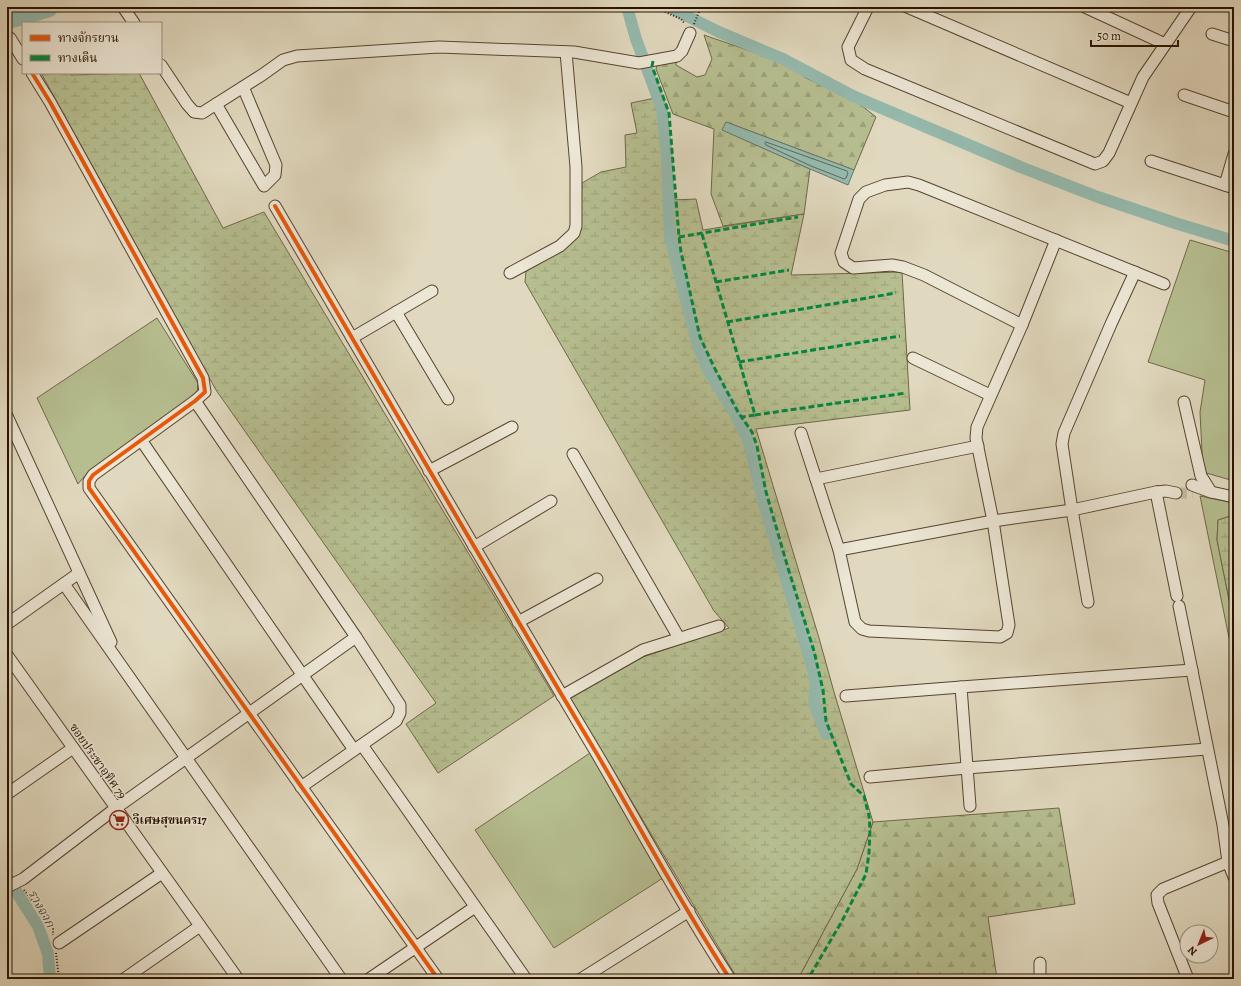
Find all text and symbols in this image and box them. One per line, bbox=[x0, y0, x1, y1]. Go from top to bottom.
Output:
legend bbox=[22, 22, 162, 74]
scale bar bbox=[1091, 22, 1178, 48]
text: 50 m bbox=[1097, 28, 1121, 44]
text: ทางจักรยาน bbox=[58, 30, 119, 46]
text: ทางเดิน bbox=[58, 50, 97, 66]
street label: ซอยประชาอุทิศ 79 bbox=[66, 720, 130, 802]
supermarket icon: วิเศษสุขนคร17 bbox=[108, 809, 130, 831]
place label: วิเศษสุขนคร17 bbox=[133, 812, 207, 828]
water label: รางจาก bbox=[24, 886, 59, 931]
north arrow bbox=[1179, 924, 1219, 964]
text: N bbox=[1184, 943, 1201, 959]

